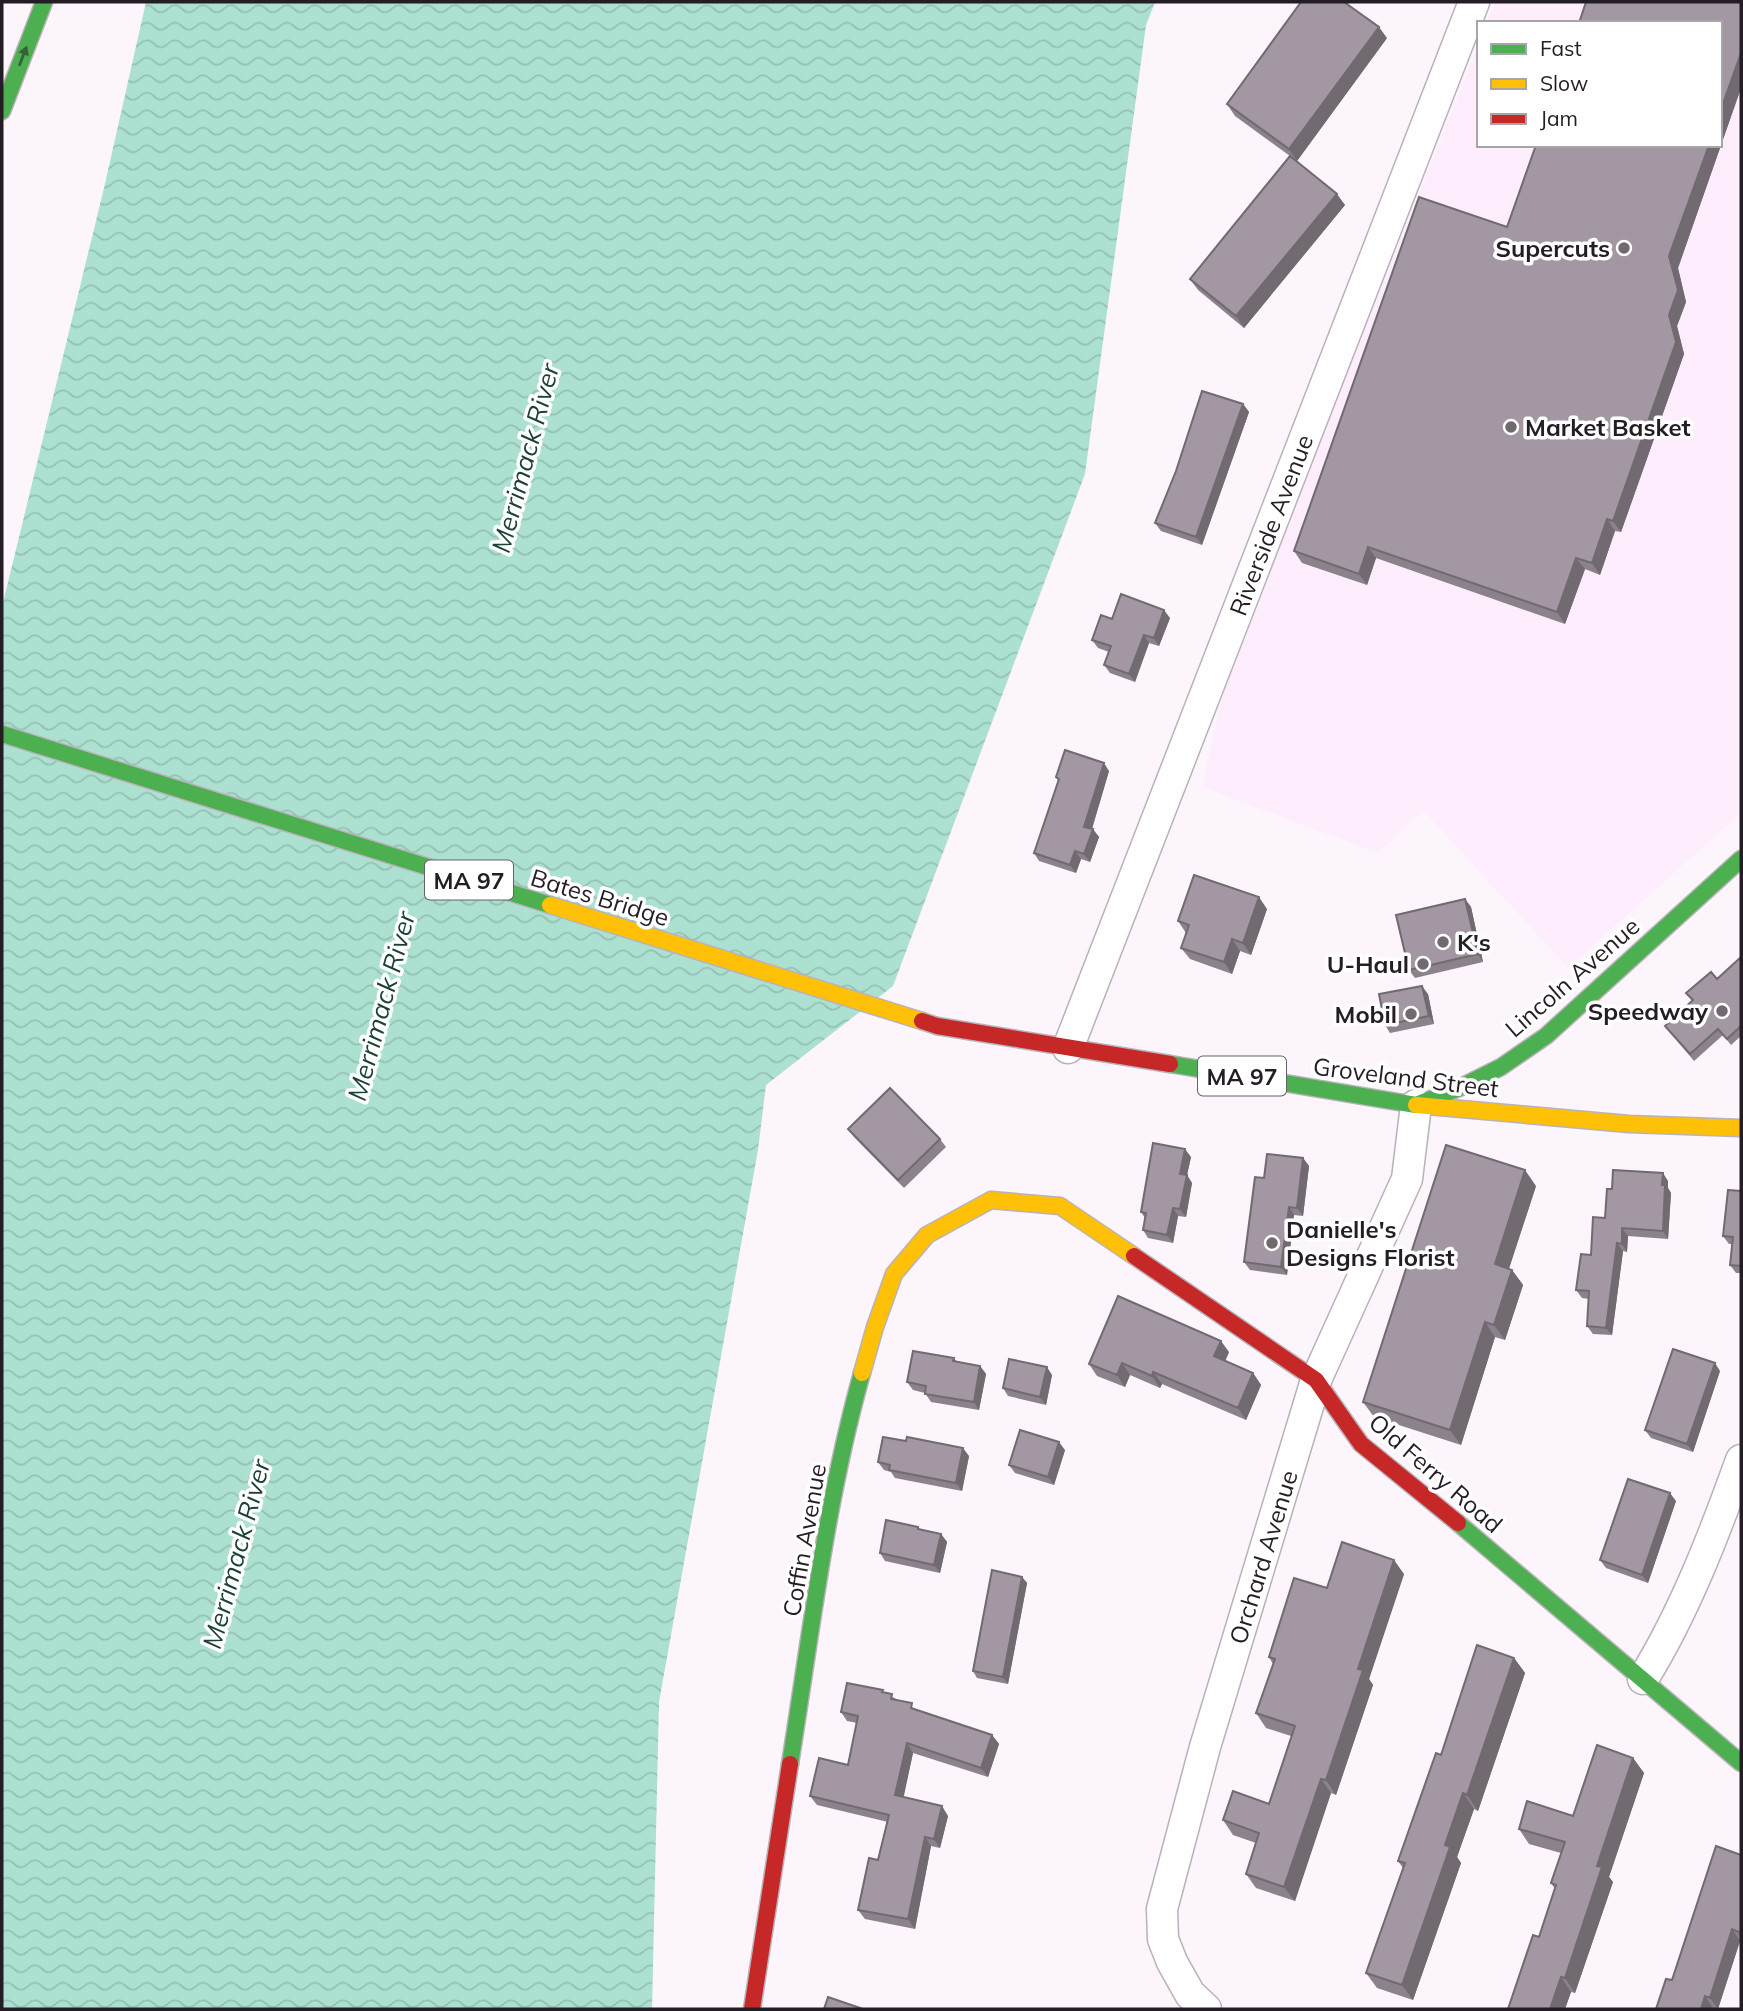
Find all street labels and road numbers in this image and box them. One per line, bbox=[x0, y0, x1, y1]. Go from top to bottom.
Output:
street label: Riverside Avenue bbox=[1223, 430, 1319, 620]
road number: MA 97 bbox=[425, 860, 513, 900]
street label: Bates Bridge bbox=[527, 862, 673, 932]
street label: Lincoln Avenue bbox=[1499, 911, 1645, 1043]
street label: Groveland Street bbox=[1312, 1051, 1500, 1103]
road number: MA 97 bbox=[1198, 1056, 1286, 1096]
street label: Old Ferry Road bbox=[1363, 1407, 1509, 1539]
street label: Coffin Avenue bbox=[776, 1461, 832, 1619]
street label: Orchard Avenue bbox=[1222, 1466, 1304, 1648]

